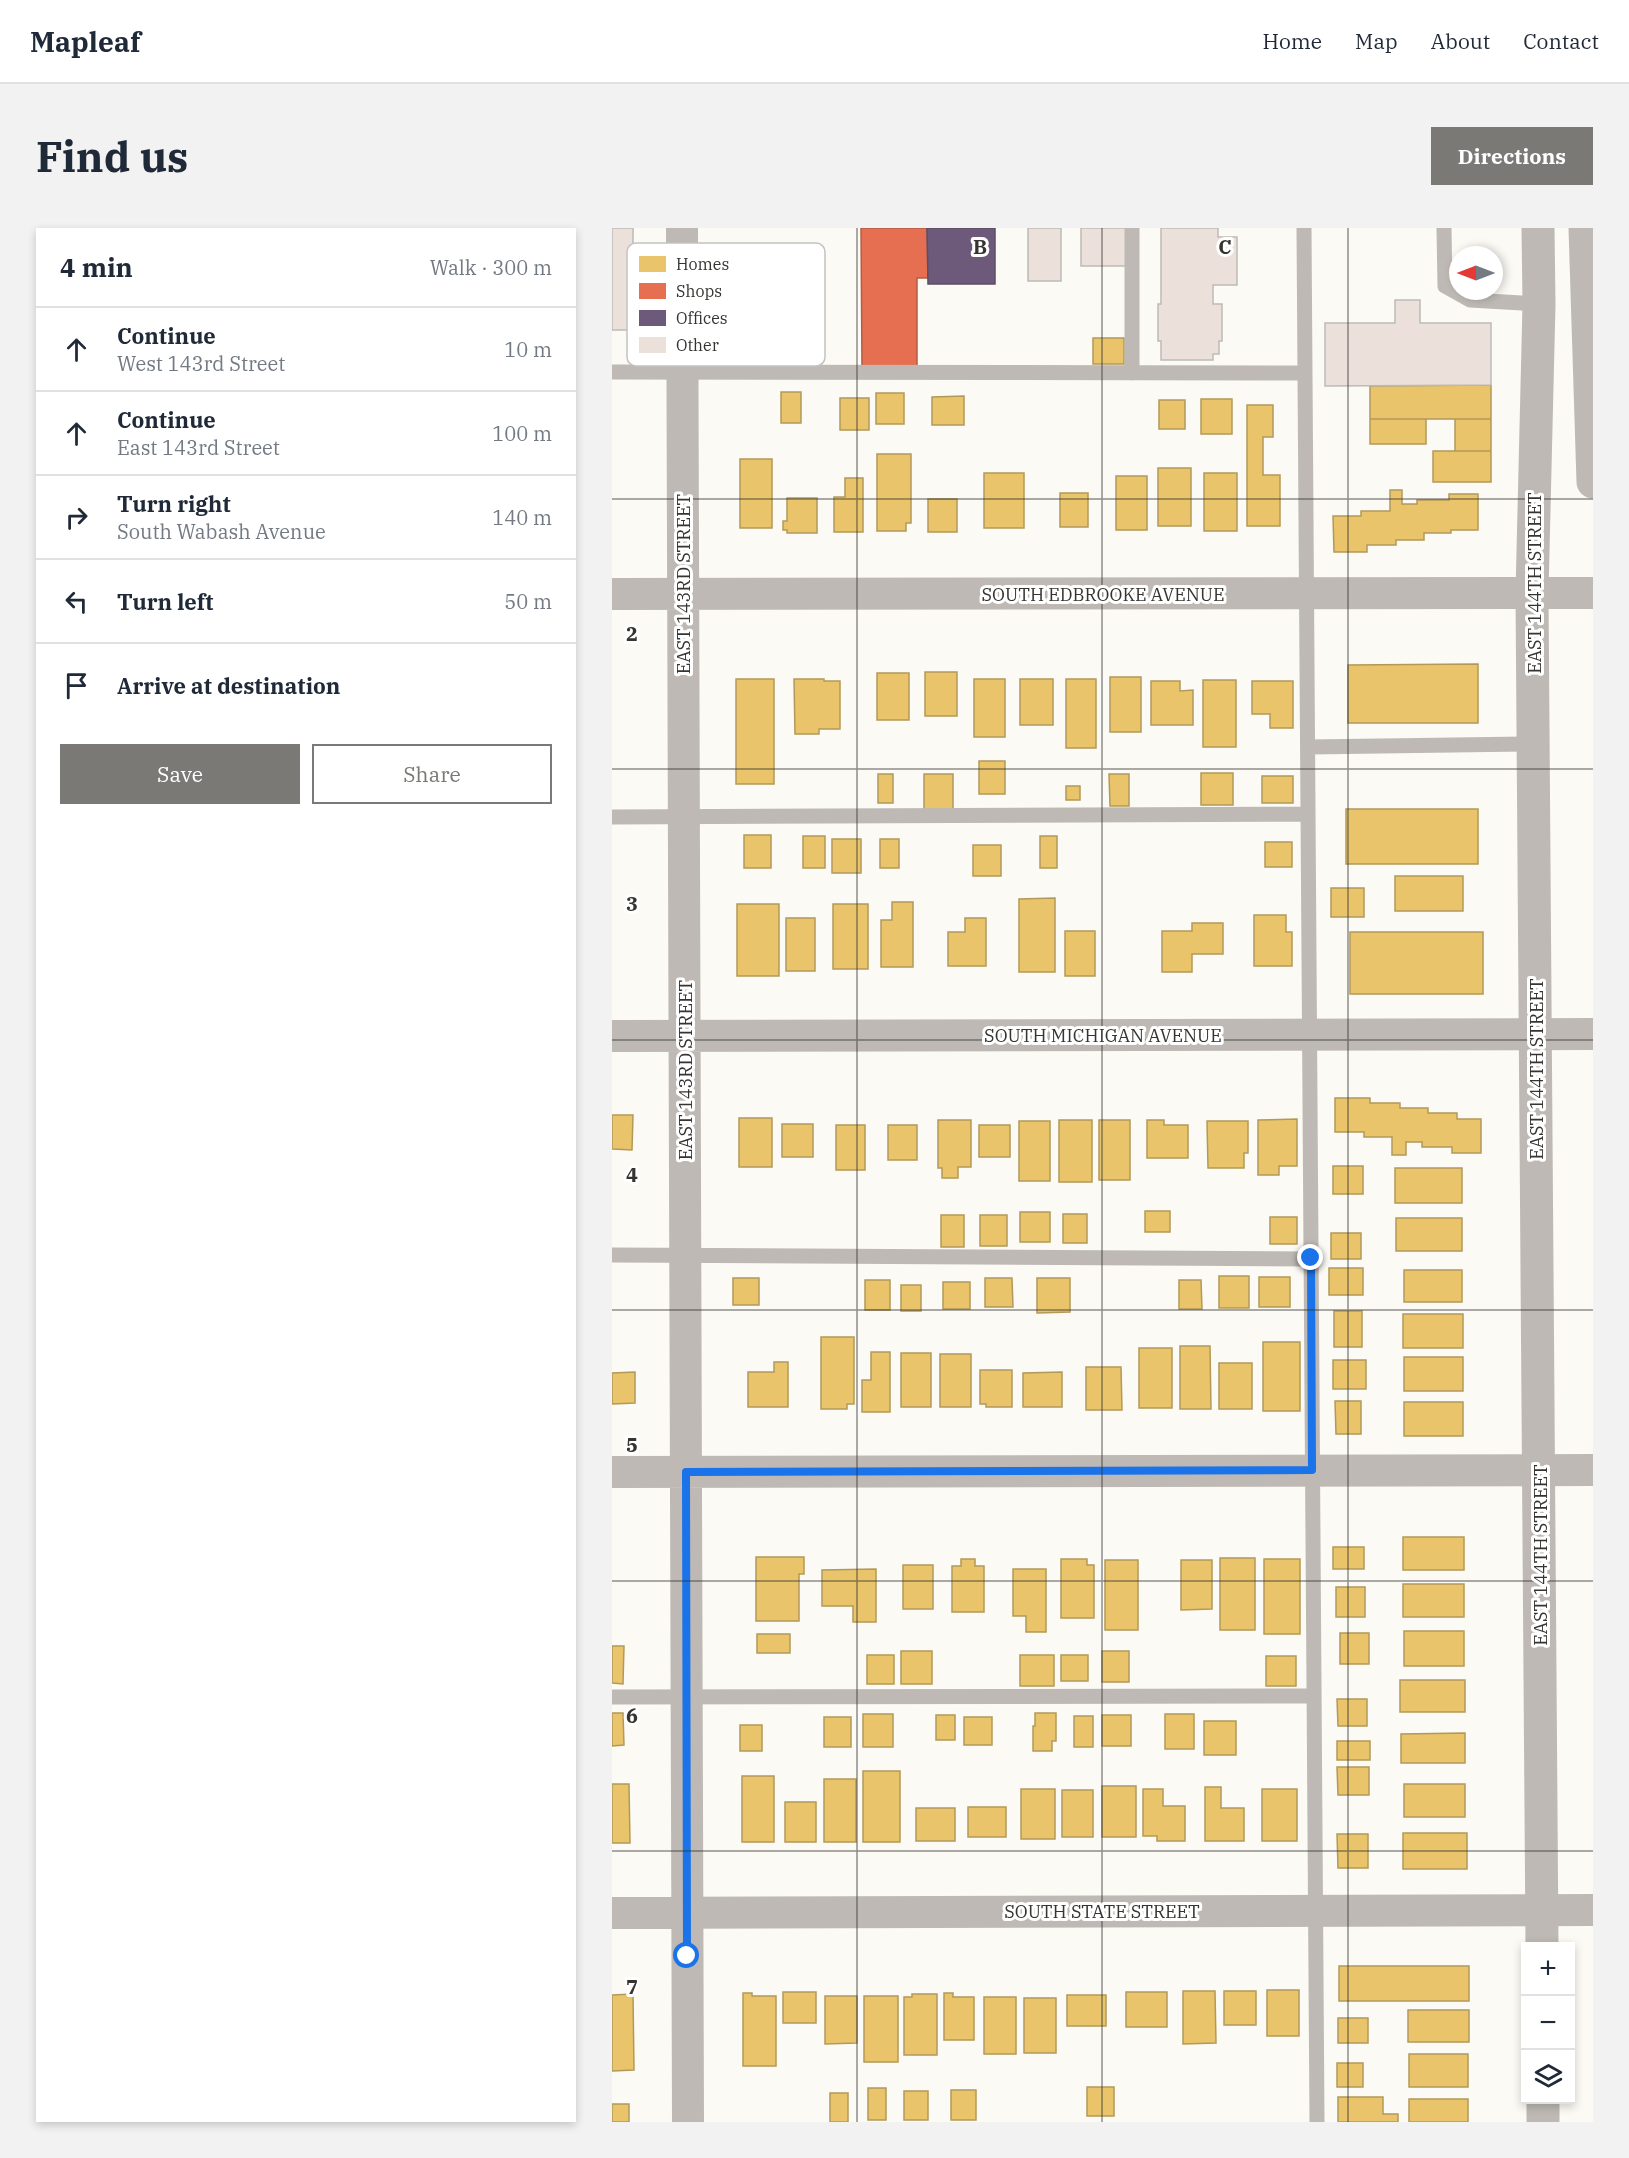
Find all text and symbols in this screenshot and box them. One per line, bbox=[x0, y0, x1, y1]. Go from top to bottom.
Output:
text: Mapleaf bbox=[30, 23, 141, 60]
text: Home bbox=[1262, 27, 1322, 55]
text: Map bbox=[1355, 27, 1398, 55]
text: About bbox=[1431, 27, 1490, 55]
text: Contact bbox=[1523, 27, 1599, 55]
button: Directions bbox=[1431, 127, 1593, 185]
text: Find us bbox=[36, 129, 188, 184]
text: B bbox=[973, 233, 987, 260]
text: C bbox=[1218, 233, 1232, 260]
legend bbox=[627, 243, 825, 366]
north arrow bbox=[1449, 246, 1503, 300]
text: 4 min bbox=[60, 250, 133, 284]
text: Walk · 300 m bbox=[430, 254, 552, 281]
text: Homes bbox=[676, 254, 729, 274]
text: Shops bbox=[676, 281, 722, 301]
text: Offices bbox=[676, 308, 728, 328]
text: Continue bbox=[117, 321, 216, 350]
icon: ahead bbox=[60, 333, 93, 366]
text: Other bbox=[676, 335, 719, 355]
text: 10 m bbox=[504, 336, 552, 363]
text: West 143rd Street bbox=[117, 350, 285, 377]
text: Continue bbox=[117, 405, 216, 434]
icon: ahead bbox=[60, 417, 93, 450]
text: 100 m bbox=[492, 420, 552, 447]
text: East 143rd Street bbox=[117, 434, 280, 461]
text: Turn right bbox=[117, 489, 231, 518]
street label: EAST 144TH STREET bbox=[1523, 492, 1546, 674]
street label: EAST 143RD STREET bbox=[672, 493, 695, 674]
icon: right bbox=[60, 501, 93, 534]
text: 140 m bbox=[492, 504, 552, 531]
text: South Wabash Avenue bbox=[117, 518, 326, 545]
street label: SOUTH EDBROOKE AVENUE bbox=[981, 583, 1225, 606]
icon: left bbox=[60, 585, 93, 618]
text: Turn left bbox=[117, 587, 213, 616]
text: 50 m bbox=[504, 588, 552, 615]
text: 2 bbox=[626, 620, 638, 647]
icon: arrive bbox=[60, 669, 93, 702]
text: Arrive at destination bbox=[117, 671, 340, 700]
button: Save bbox=[60, 744, 300, 804]
button: Share bbox=[312, 744, 552, 804]
text: 3 bbox=[626, 890, 638, 917]
street label: EAST 144TH STREET bbox=[1525, 978, 1548, 1160]
street label: EAST 143RD STREET bbox=[674, 979, 697, 1160]
street label: SOUTH MICHIGAN AVENUE bbox=[984, 1024, 1222, 1047]
text: 4 bbox=[626, 1161, 638, 1188]
route end bbox=[1297, 1244, 1323, 1270]
text: 5 bbox=[626, 1431, 638, 1458]
street label: EAST 144TH STREET bbox=[1529, 1464, 1552, 1646]
text: 6 bbox=[626, 1702, 638, 1729]
street label: SOUTH STATE STREET bbox=[1004, 1900, 1200, 1923]
route start bbox=[673, 1942, 699, 1968]
map controls bbox=[1521, 1942, 1575, 2104]
button: + bbox=[1521, 1942, 1575, 1996]
text: 7 bbox=[626, 1973, 638, 2000]
button: − bbox=[1521, 1996, 1575, 2050]
button: layers bbox=[1521, 2050, 1575, 2104]

